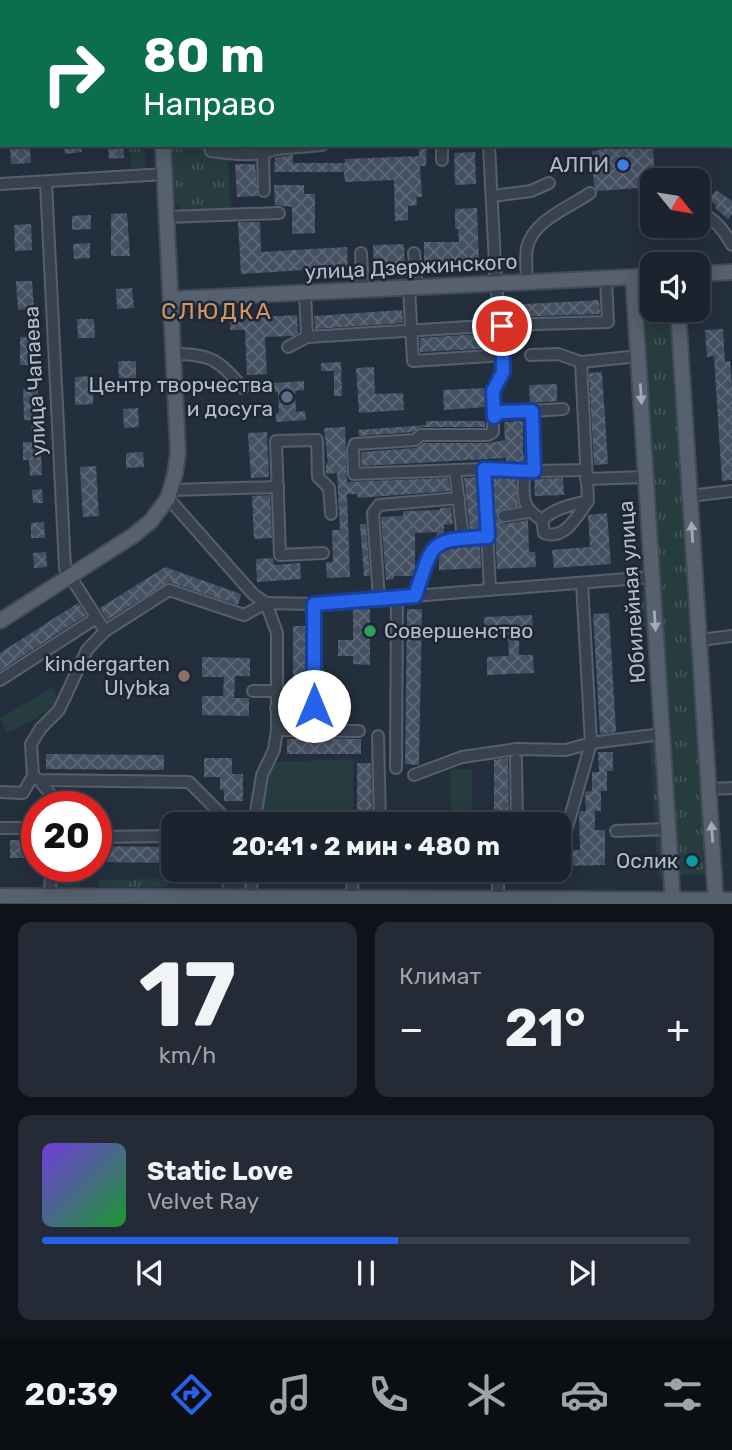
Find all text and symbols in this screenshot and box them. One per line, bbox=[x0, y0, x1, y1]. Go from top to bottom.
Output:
text: 80 m bbox=[143, 26, 265, 84]
icon: right bbox=[28, 28, 119, 119]
text: Направо bbox=[143, 85, 276, 123]
place label: АЛПИ bbox=[550, 152, 609, 177]
marker: АЛПИ bbox=[615, 157, 631, 173]
north arrow bbox=[640, 168, 710, 238]
map controls bbox=[640, 168, 710, 322]
street label: улица Дзержинского bbox=[304, 248, 518, 285]
button: sound bbox=[640, 252, 710, 322]
pin bbox=[472, 296, 532, 356]
district label: СЛЮДКА bbox=[161, 297, 273, 325]
street label: улица Чапаева bbox=[18, 305, 51, 457]
icon: arrive bbox=[483, 307, 521, 345]
place label: Центр творчества и досуга bbox=[89, 372, 273, 421]
one-way arrow bbox=[636, 383, 647, 405]
marker: Центр творчества и досуга bbox=[279, 389, 295, 405]
street label: Юбилейная улица bbox=[613, 500, 650, 684]
one-way arrow bbox=[686, 520, 697, 542]
one-way arrow bbox=[650, 610, 661, 632]
place label: Совершенство bbox=[384, 618, 533, 643]
marker: Совершенство bbox=[362, 623, 378, 639]
place label: kindergarten Ulybka bbox=[45, 651, 170, 700]
marker: kindergarten Ulybka bbox=[176, 668, 192, 684]
position arrow bbox=[277, 669, 351, 743]
speed limit sign: 20 bbox=[21, 791, 112, 882]
one-way arrow bbox=[706, 821, 717, 843]
text: 20:41 · 2 мин · 480 m bbox=[232, 831, 500, 862]
place label: Ослик bbox=[616, 848, 678, 873]
marker: Ослик bbox=[684, 853, 700, 869]
text: 17 bbox=[139, 941, 236, 1049]
text: Климат bbox=[399, 962, 481, 990]
text: 21° bbox=[505, 997, 586, 1059]
text: − bbox=[399, 1006, 424, 1052]
text: + bbox=[666, 1006, 690, 1052]
text: km/h bbox=[159, 1041, 216, 1069]
text: Static Love bbox=[147, 1156, 293, 1187]
text: Velvet Ray bbox=[147, 1187, 259, 1215]
icon: previous bbox=[131, 1254, 169, 1292]
icon: pause bbox=[347, 1254, 385, 1292]
icon: next bbox=[563, 1254, 601, 1292]
icon: directions bbox=[167, 1370, 216, 1419]
icon: music bbox=[266, 1370, 315, 1419]
icon: phone bbox=[364, 1370, 413, 1419]
icon: climate bbox=[462, 1370, 511, 1419]
icon: car bbox=[560, 1370, 609, 1419]
icon: filters bbox=[658, 1370, 707, 1419]
text: 20:39 bbox=[25, 1375, 118, 1413]

